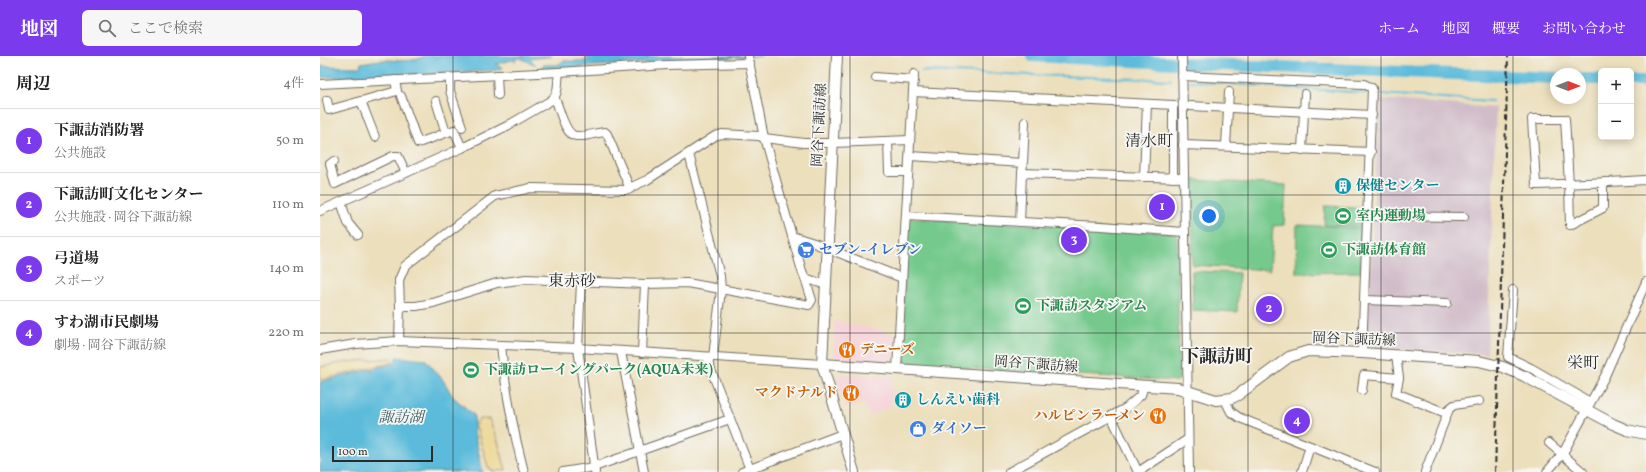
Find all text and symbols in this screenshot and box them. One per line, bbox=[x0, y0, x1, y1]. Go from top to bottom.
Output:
search box bbox=[82, 10, 362, 46]
text: 地図 bbox=[20, 17, 58, 43]
icon: search bbox=[96, 17, 118, 39]
text: ここで検索 bbox=[128, 19, 203, 40]
text: ホーム bbox=[1378, 20, 1420, 39]
text: 地図 bbox=[1442, 20, 1470, 39]
text: 概要 bbox=[1492, 20, 1520, 39]
text: お問い合わせ bbox=[1542, 20, 1626, 39]
north arrow bbox=[1550, 68, 1586, 104]
map controls bbox=[1598, 68, 1634, 140]
button: + bbox=[1598, 68, 1634, 104]
text: 周辺 bbox=[16, 73, 50, 96]
text: 4件 bbox=[283, 75, 304, 93]
street label: 岡谷下諏訪線 bbox=[808, 83, 832, 167]
button: − bbox=[1598, 104, 1634, 140]
text: 下諏訪消防署 bbox=[54, 121, 144, 142]
district label: 清水町 bbox=[1125, 131, 1173, 153]
text: 1 bbox=[26, 132, 32, 150]
text: 50 m bbox=[276, 132, 304, 150]
text: 公共施設 bbox=[54, 145, 106, 163]
building icon: 保健センター bbox=[1333, 176, 1353, 196]
place label: 保健センター bbox=[1356, 177, 1439, 196]
text: 下諏訪町文化センター bbox=[54, 185, 203, 206]
pin: 1 bbox=[1149, 192, 1175, 222]
text: 2 bbox=[26, 196, 32, 214]
text: 110 m bbox=[272, 196, 304, 214]
your location bbox=[1199, 206, 1219, 226]
sports icon: 室内運動場 bbox=[1333, 206, 1353, 226]
place label: 室内運動場 bbox=[1356, 207, 1426, 226]
text: 公共施設 · 岡谷下諏訪線 bbox=[54, 209, 192, 227]
pin: 3 bbox=[1061, 225, 1087, 255]
supermarket icon: セブン-イレブン bbox=[796, 240, 816, 260]
sports icon: 下諏訪体育館 bbox=[1319, 240, 1339, 260]
place label: セブン-イレブン bbox=[819, 241, 922, 260]
place label: 下諏訪体育館 bbox=[1342, 241, 1426, 260]
text: 弓道場 bbox=[54, 249, 99, 270]
text: 3 bbox=[26, 260, 32, 278]
text: 140 m bbox=[270, 260, 304, 278]
district label: 東赤砂 bbox=[548, 271, 596, 293]
text: スポーツ bbox=[54, 273, 105, 291]
pin: 2 bbox=[1256, 294, 1282, 324]
sports icon: 下諏訪スタジアム bbox=[1013, 296, 1033, 316]
place label: 下諏訪スタジアム bbox=[1036, 297, 1147, 316]
text: すわ湖市民劇場 bbox=[54, 313, 159, 334]
text: 4 bbox=[25, 324, 33, 342]
text: 220 m bbox=[268, 324, 304, 342]
street label: 岡谷下諏訪線 bbox=[1312, 329, 1396, 351]
text: 劇場 · 岡谷下諏訪線 bbox=[54, 337, 166, 355]
restaurant icon: デニーズ bbox=[837, 340, 857, 360]
place label: デニーズ bbox=[860, 341, 915, 360]
district label: 下諏訪町 bbox=[1181, 345, 1253, 370]
street label: 岡谷下諏訪線 bbox=[993, 353, 1079, 377]
district label: 栄町 bbox=[1567, 353, 1599, 375]
sports icon: 下諏訪ローイングパーク(AQUA未来) bbox=[461, 360, 481, 380]
place label: 下諏訪ローイングパーク(AQUA未来) bbox=[484, 361, 713, 380]
restaurant icon: マクドナルド bbox=[841, 383, 861, 403]
place label: マクドナルド bbox=[755, 384, 838, 403]
building icon: しんえい歯科 bbox=[893, 390, 913, 410]
place label: しんえい歯科 bbox=[916, 391, 1001, 410]
restaurant icon: ハルピンラーメン bbox=[1148, 406, 1168, 426]
pin: 4 bbox=[1284, 406, 1310, 436]
place label: ハルピンラーメン bbox=[1034, 407, 1145, 426]
water label: 諏訪湖 bbox=[378, 408, 426, 429]
shop icon: ダイソー bbox=[908, 419, 928, 439]
place label: ダイソー bbox=[931, 420, 987, 439]
scale bar bbox=[332, 444, 433, 463]
text: 100 m bbox=[338, 445, 368, 460]

